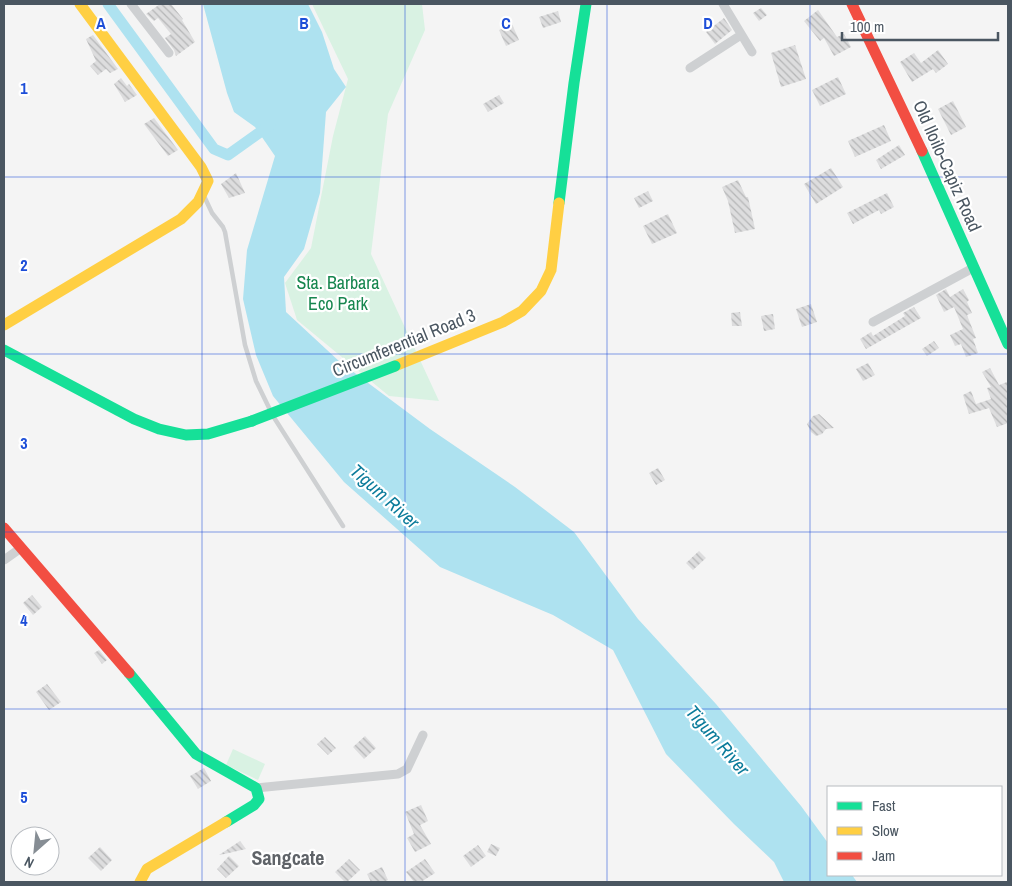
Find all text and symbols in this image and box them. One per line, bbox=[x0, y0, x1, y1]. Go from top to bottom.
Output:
scale bar bbox=[842, 10, 998, 42]
text: A bbox=[96, 12, 106, 34]
text: B bbox=[299, 12, 309, 34]
text: C bbox=[501, 12, 511, 34]
text: D bbox=[703, 12, 713, 34]
text: 100 m bbox=[850, 16, 884, 37]
text: 1 bbox=[20, 77, 28, 99]
street label: Old Iloilo-Capiz Road bbox=[907, 96, 988, 235]
text: 2 bbox=[20, 254, 28, 276]
park label: Sta. Barbara Eco Park bbox=[297, 270, 379, 316]
street label: Circumferential Road 3 bbox=[328, 302, 479, 383]
text: 3 bbox=[20, 432, 28, 454]
water label: Tigum River bbox=[345, 458, 426, 535]
text: 4 bbox=[20, 609, 28, 631]
water label: Tigum River bbox=[680, 699, 756, 781]
text: 5 bbox=[20, 786, 28, 808]
legend bbox=[827, 786, 1002, 876]
text: Fast bbox=[872, 795, 896, 816]
text: Slow bbox=[872, 820, 899, 841]
north arrow bbox=[10, 826, 60, 876]
district label: Sangcate bbox=[252, 844, 324, 871]
text: Jam bbox=[872, 845, 895, 866]
text: N bbox=[21, 853, 37, 872]

